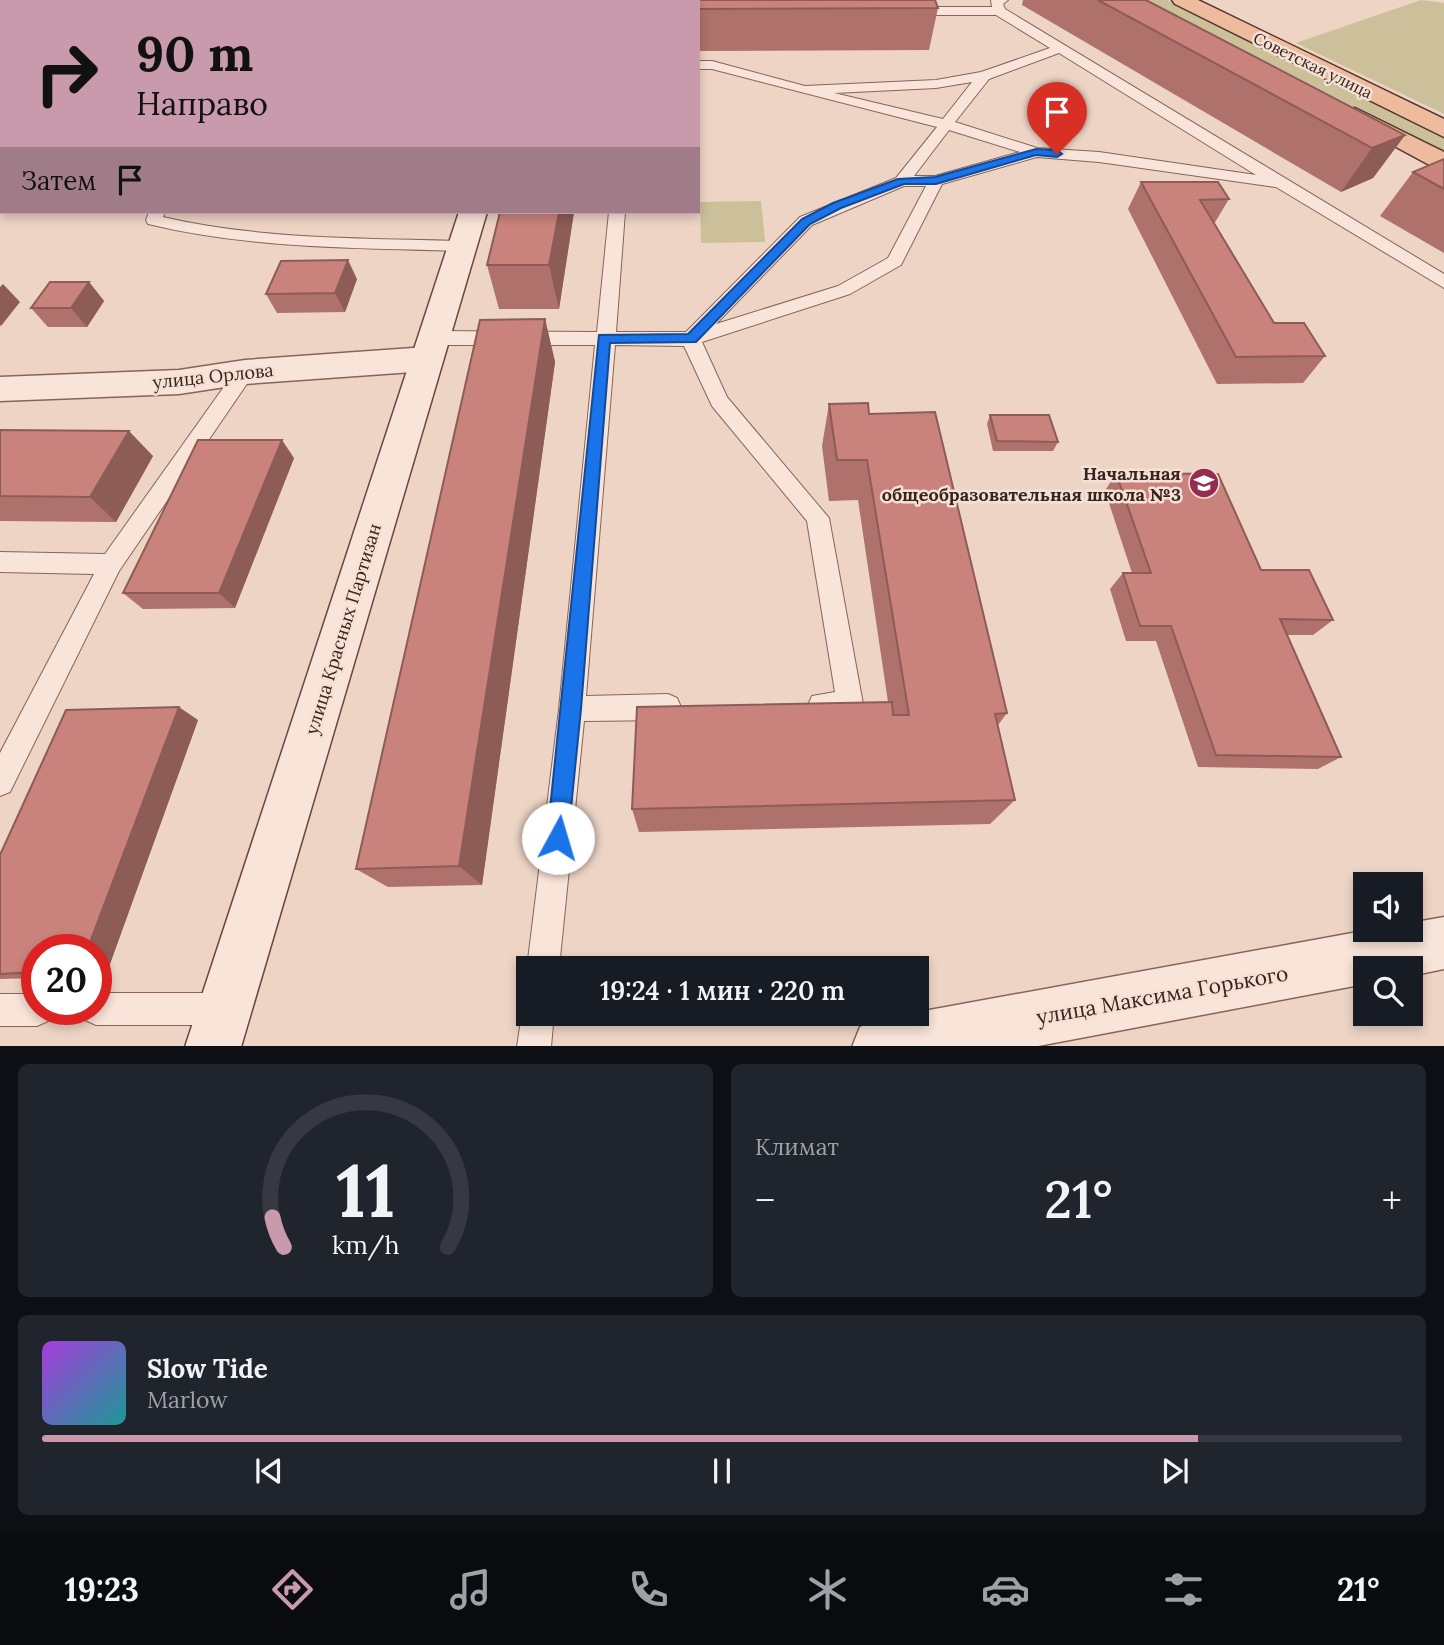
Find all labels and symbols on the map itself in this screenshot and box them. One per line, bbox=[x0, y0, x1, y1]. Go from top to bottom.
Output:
street label: Советская улица bbox=[1250, 28, 1376, 102]
pin bbox=[1027, 82, 1087, 154]
street label: улица Орлова bbox=[151, 358, 275, 394]
place label: Начальная общеобразовательная школа №3 bbox=[882, 462, 1181, 506]
school or university icon: Начальная общеобразовательная школа №3 bbox=[1187, 466, 1221, 500]
street label: улица Красных Партизан bbox=[300, 521, 386, 737]
position arrow bbox=[521, 801, 595, 875]
speed limit sign: 20 bbox=[21, 934, 112, 1025]
street label: улица Максима Горького bbox=[1034, 960, 1290, 1030]

